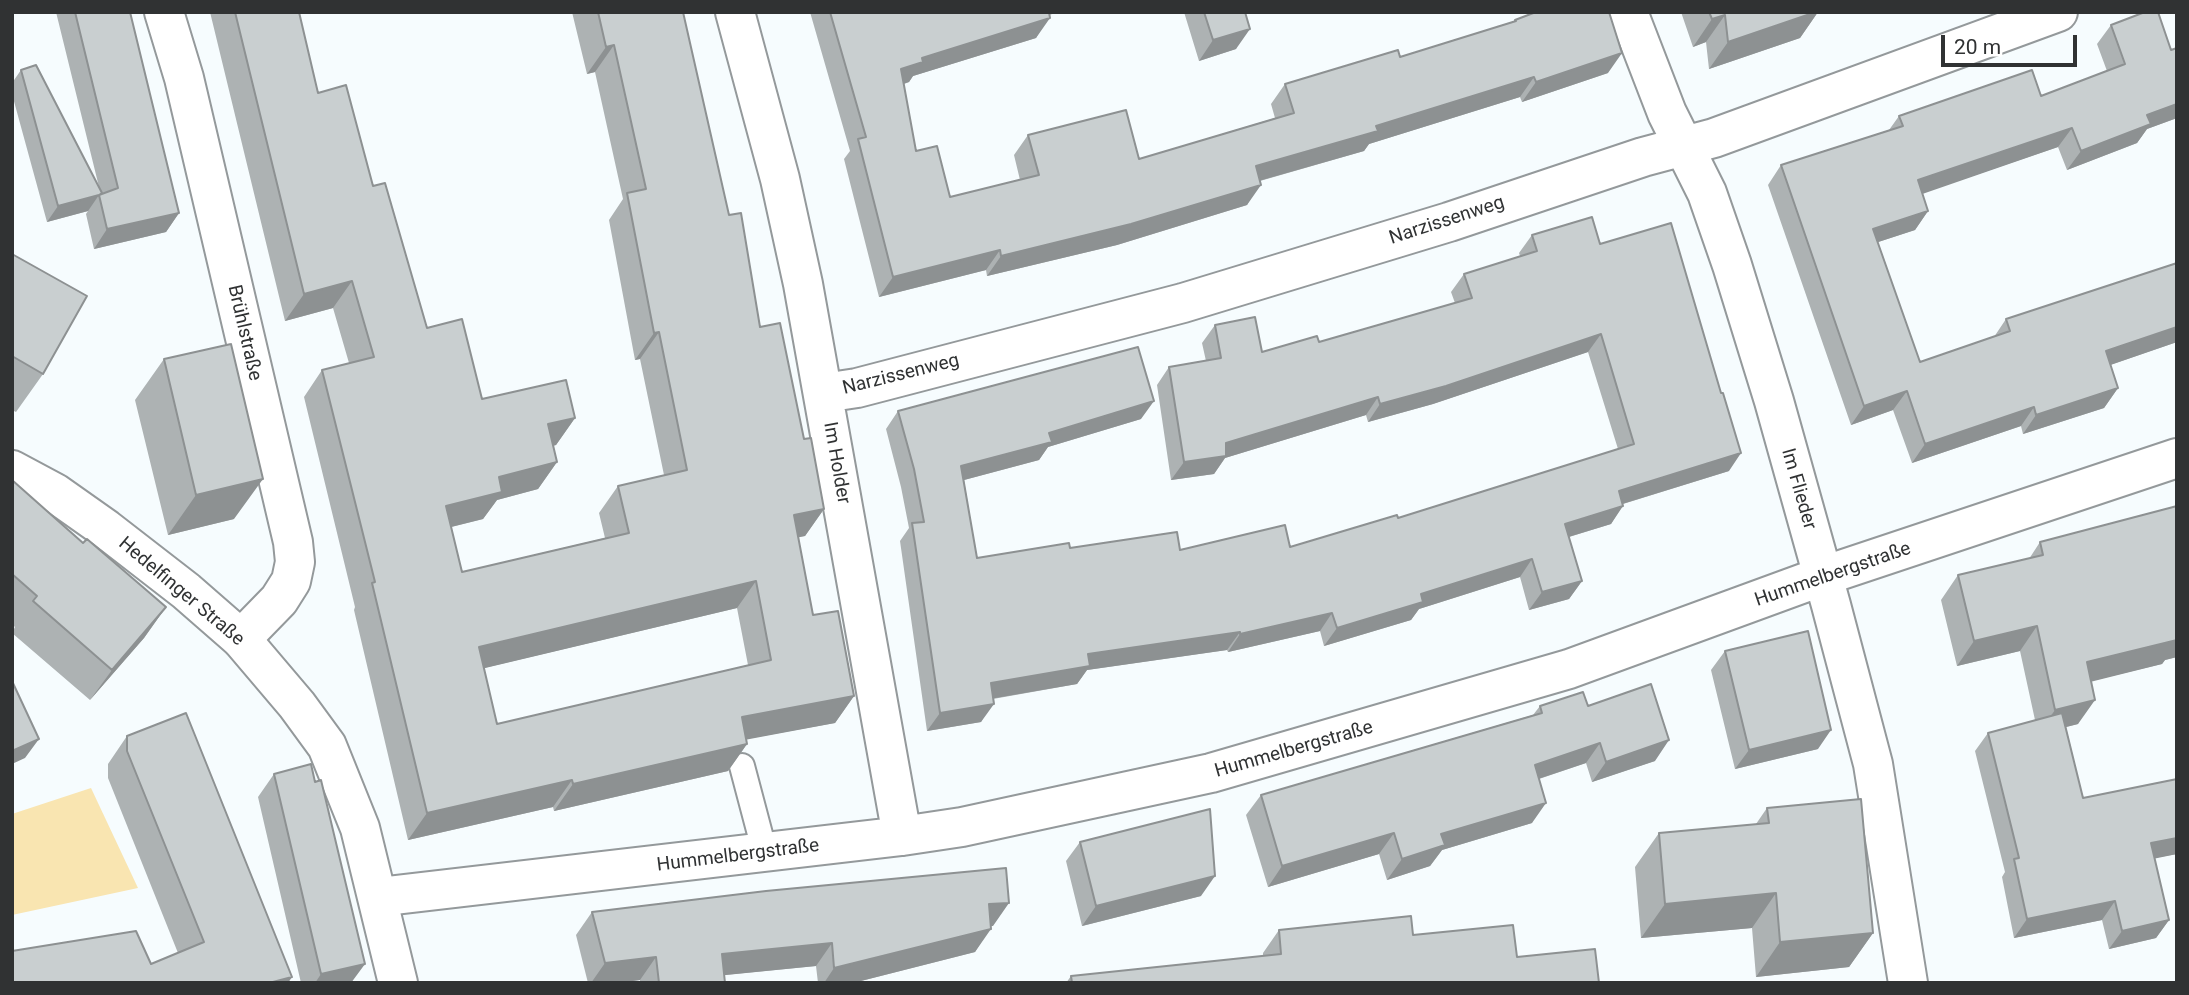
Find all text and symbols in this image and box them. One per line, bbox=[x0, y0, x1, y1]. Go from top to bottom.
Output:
scale bar bbox=[1944, 21, 2080, 65]
text: 20 m bbox=[1954, 35, 2001, 59]
street label: Narzissenweg bbox=[1387, 192, 1507, 250]
street label: Brühlstraße bbox=[222, 283, 266, 383]
street label: Narzissenweg bbox=[840, 349, 962, 401]
street label: Im Holder bbox=[818, 420, 854, 506]
street label: Im Flieder bbox=[1776, 446, 1820, 532]
street label: Hedelfinger Straße bbox=[113, 533, 249, 651]
street label: Hummelbergstraße bbox=[1752, 538, 1914, 612]
street label: Hummelbergstraße bbox=[1212, 717, 1376, 783]
street label: Hummelbergstraße bbox=[655, 835, 821, 877]

